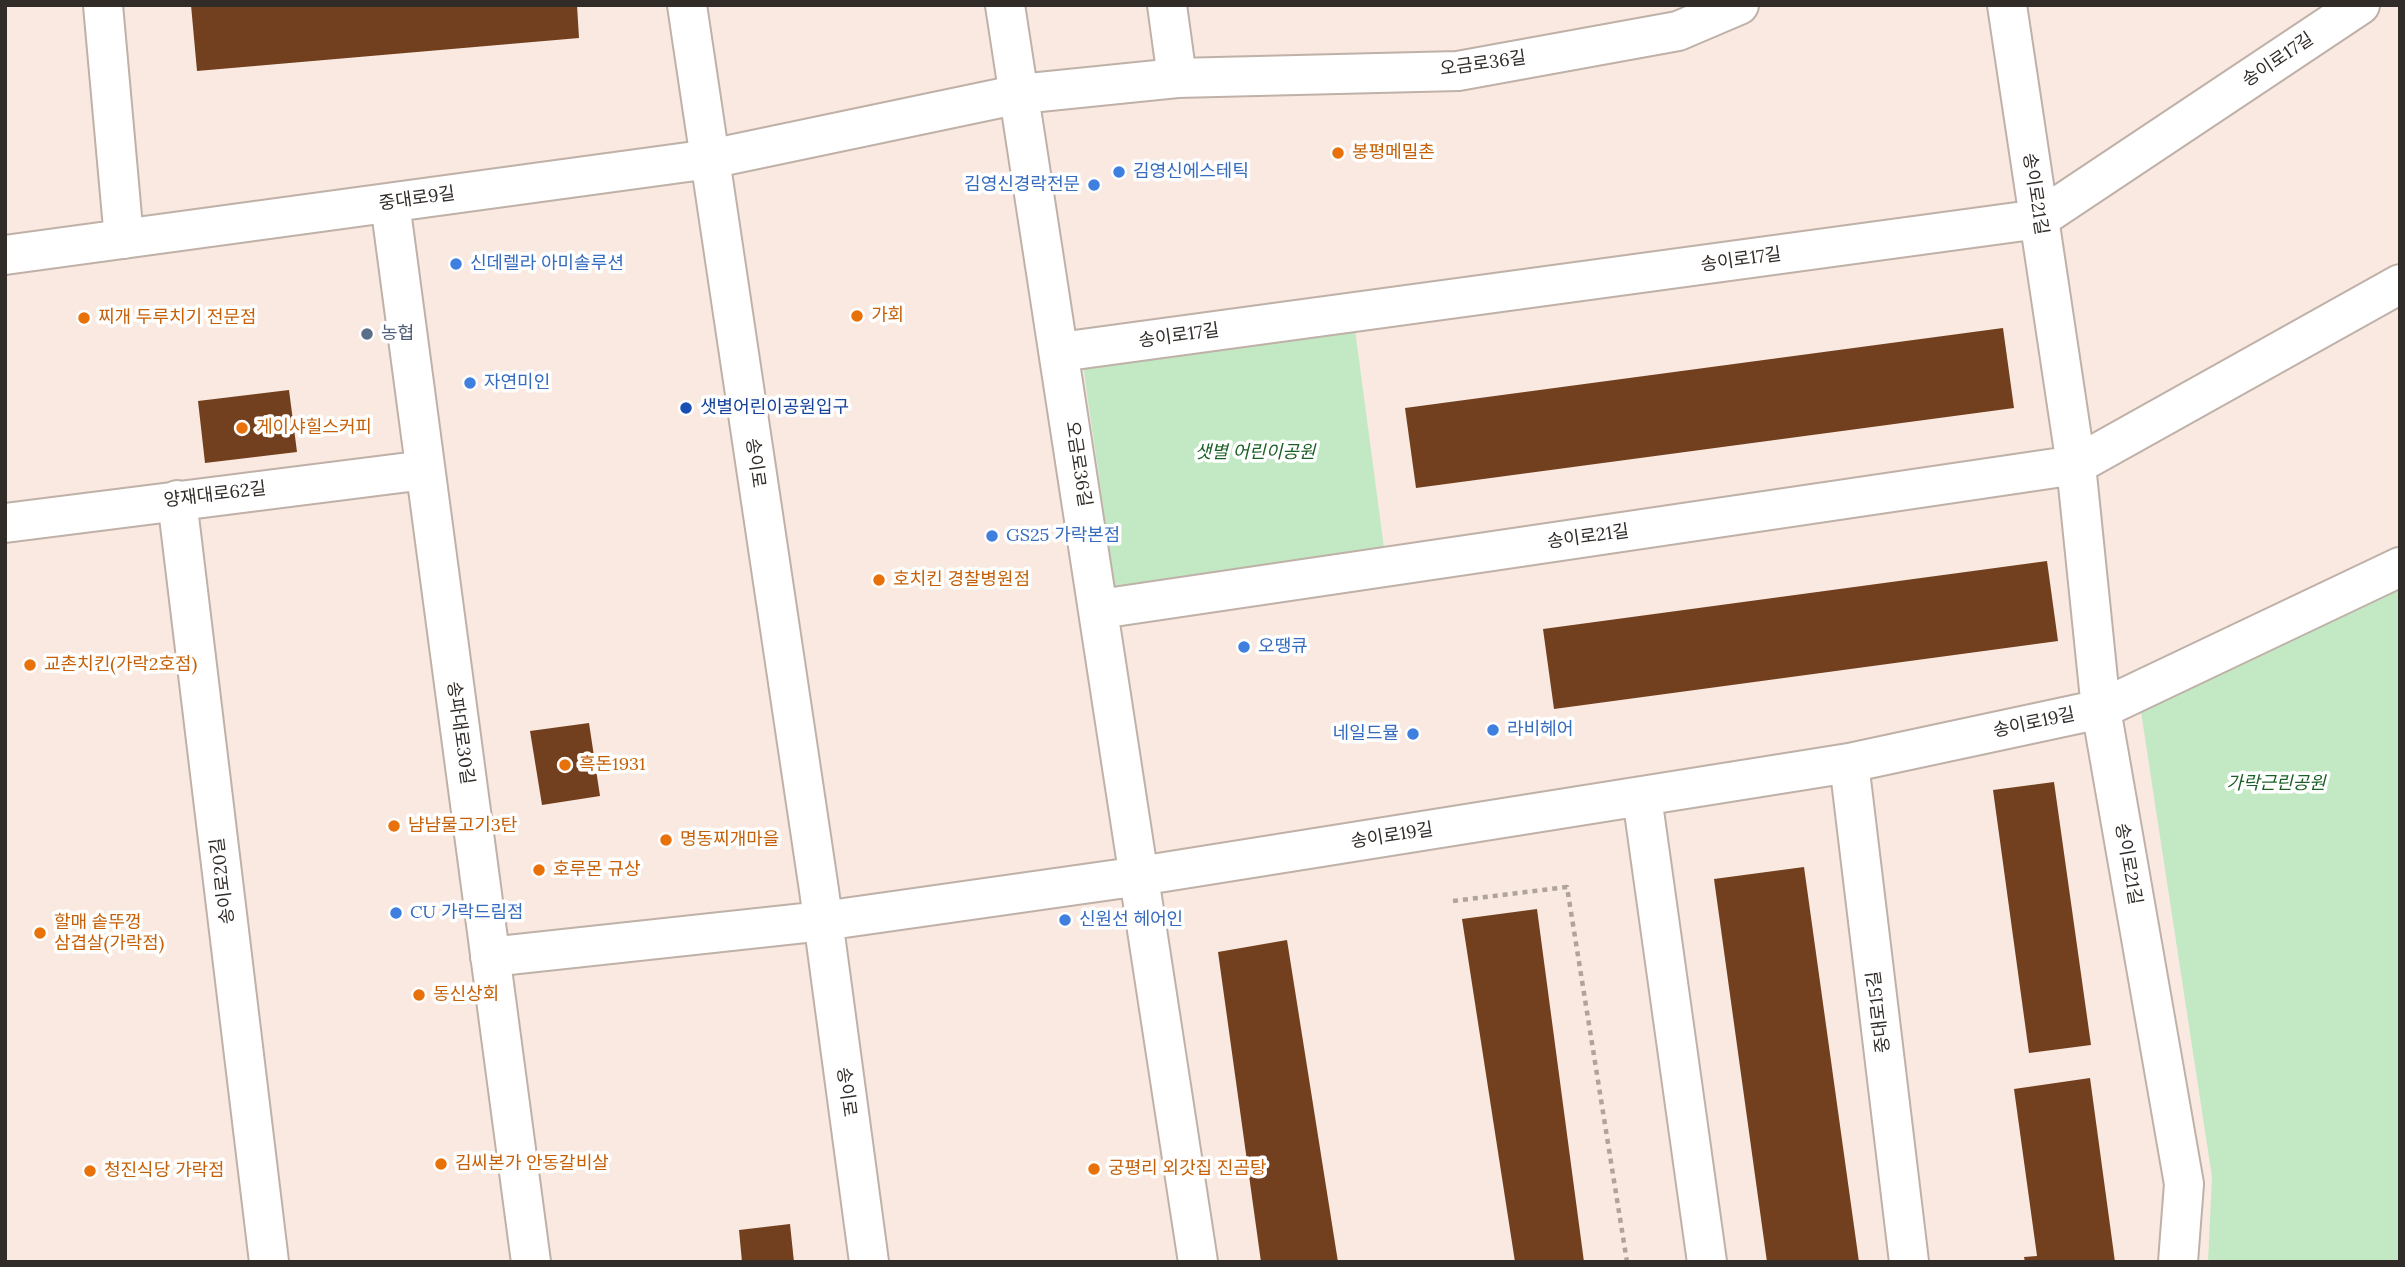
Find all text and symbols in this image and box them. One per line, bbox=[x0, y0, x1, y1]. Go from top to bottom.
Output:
street label: 송이로17길 bbox=[2238, 28, 2318, 92]
street label: 오금로36길 bbox=[1439, 47, 1527, 81]
place label: 봉평메밀촌 bbox=[1352, 142, 1435, 164]
marker: 봉평메밀촌 bbox=[1330, 145, 1346, 161]
street label: 송이로21길 bbox=[2018, 152, 2052, 236]
place label: 김영신에스테틱 bbox=[1133, 161, 1249, 183]
marker: 김영신에스테틱 bbox=[1111, 164, 1127, 180]
place label: 김영신경락전문 bbox=[964, 174, 1080, 196]
marker: 김영신경락전문 bbox=[1086, 177, 1102, 193]
street label: 중대로9길 bbox=[378, 183, 456, 215]
street label: 송이로17길 bbox=[1699, 244, 1783, 276]
place label: 신데렐라 아미솔루션 bbox=[470, 253, 624, 275]
marker: 신데렐라 아미솔루션 bbox=[448, 256, 464, 272]
place label: 가회 bbox=[871, 305, 904, 327]
place label: 찌개 두루치기 전문점 bbox=[98, 307, 257, 329]
marker: 가회 bbox=[849, 308, 865, 324]
marker: 찌개 두루치기 전문점 bbox=[76, 310, 92, 326]
street label: 송이로17길 bbox=[1137, 320, 1221, 352]
place label: 농협 bbox=[381, 323, 414, 345]
marker: 농협 bbox=[359, 326, 375, 342]
place label: 자연미인 bbox=[484, 372, 550, 394]
marker: 자연미인 bbox=[462, 375, 478, 391]
place label: 샛별어린이공원입구 bbox=[700, 397, 849, 419]
marker: 샛별어린이공원입구 bbox=[678, 400, 694, 416]
place label: 게이샤힐스커피 bbox=[256, 417, 372, 439]
marker: 게이샤힐스커피 bbox=[234, 420, 250, 436]
street label: 오금로36길 bbox=[1061, 420, 1095, 508]
street label: 송이로 bbox=[741, 437, 769, 489]
park label: 샛별 어린이공원 bbox=[1195, 442, 1315, 464]
street label: 양재대로62길 bbox=[163, 478, 267, 512]
street label: 송이로21길 bbox=[1546, 521, 1630, 553]
place label: GS25 가락본점 bbox=[1006, 525, 1120, 547]
marker: GS25 가락본점 bbox=[984, 528, 1000, 544]
place label: 호치킨 경찰병원점 bbox=[893, 569, 1030, 591]
marker: 호치킨 경찰병원점 bbox=[871, 572, 887, 588]
place label: 오땡큐 bbox=[1258, 636, 1308, 658]
marker: 오땡큐 bbox=[1236, 639, 1252, 655]
place label: 교촌치킨(가락2호점) bbox=[44, 654, 197, 676]
marker: 교촌치킨(가락2호점) bbox=[22, 657, 38, 673]
street label: 송파대로30길 bbox=[442, 680, 478, 786]
street label: 송이로19길 bbox=[1991, 704, 2077, 742]
place label: 라비헤어 bbox=[1507, 719, 1573, 741]
marker: 라비헤어 bbox=[1485, 722, 1501, 738]
place label: 네일드뮬 bbox=[1333, 723, 1399, 745]
marker: 네일드뮬 bbox=[1405, 726, 1421, 742]
place label: 흑돈1931 bbox=[579, 754, 646, 776]
marker: 흑돈1931 bbox=[557, 757, 573, 773]
park label: 가락근린공원 bbox=[2226, 773, 2326, 795]
place label: 냠냠물고기3탄 bbox=[408, 815, 517, 837]
marker: 냠냠물고기3탄 bbox=[386, 818, 402, 834]
street label: 송이로19길 bbox=[1349, 819, 1435, 853]
street label: 송이로21길 bbox=[2110, 822, 2146, 906]
place label: 명동찌개마을 bbox=[680, 829, 779, 851]
marker: 명동찌개마을 bbox=[658, 832, 674, 848]
street label: 송이로20길 bbox=[207, 836, 239, 926]
place label: 호루몬 규상 bbox=[553, 859, 641, 881]
marker: 호루몬 규상 bbox=[531, 862, 547, 878]
place label: CU 가락드림점 bbox=[410, 902, 524, 924]
marker: CU 가락드림점 bbox=[388, 905, 404, 921]
place label: 신원선 헤어인 bbox=[1079, 909, 1183, 931]
place label: 할매 솥뚜껑 삼겹살(가락점) bbox=[54, 912, 164, 954]
marker: 신원선 헤어인 bbox=[1057, 912, 1073, 928]
marker: 할매 솥뚜껑 삼겹살(가락점) bbox=[32, 925, 48, 941]
street label: 중대로15길 bbox=[1863, 970, 1895, 1054]
place label: 동신상회 bbox=[433, 984, 499, 1006]
marker: 동신상회 bbox=[411, 987, 427, 1003]
street label: 송이로 bbox=[832, 1066, 860, 1118]
place label: 김씨본가 안동갈비살 bbox=[455, 1153, 609, 1175]
marker: 김씨본가 안동갈비살 bbox=[433, 1156, 449, 1172]
place label: 궁평리 외갓집 진곰탕 bbox=[1108, 1158, 1267, 1180]
place label: 청진식당 가락점 bbox=[104, 1160, 225, 1182]
marker: 궁평리 외갓집 진곰탕 bbox=[1086, 1161, 1102, 1177]
marker: 청진식당 가락점 bbox=[82, 1163, 98, 1179]

